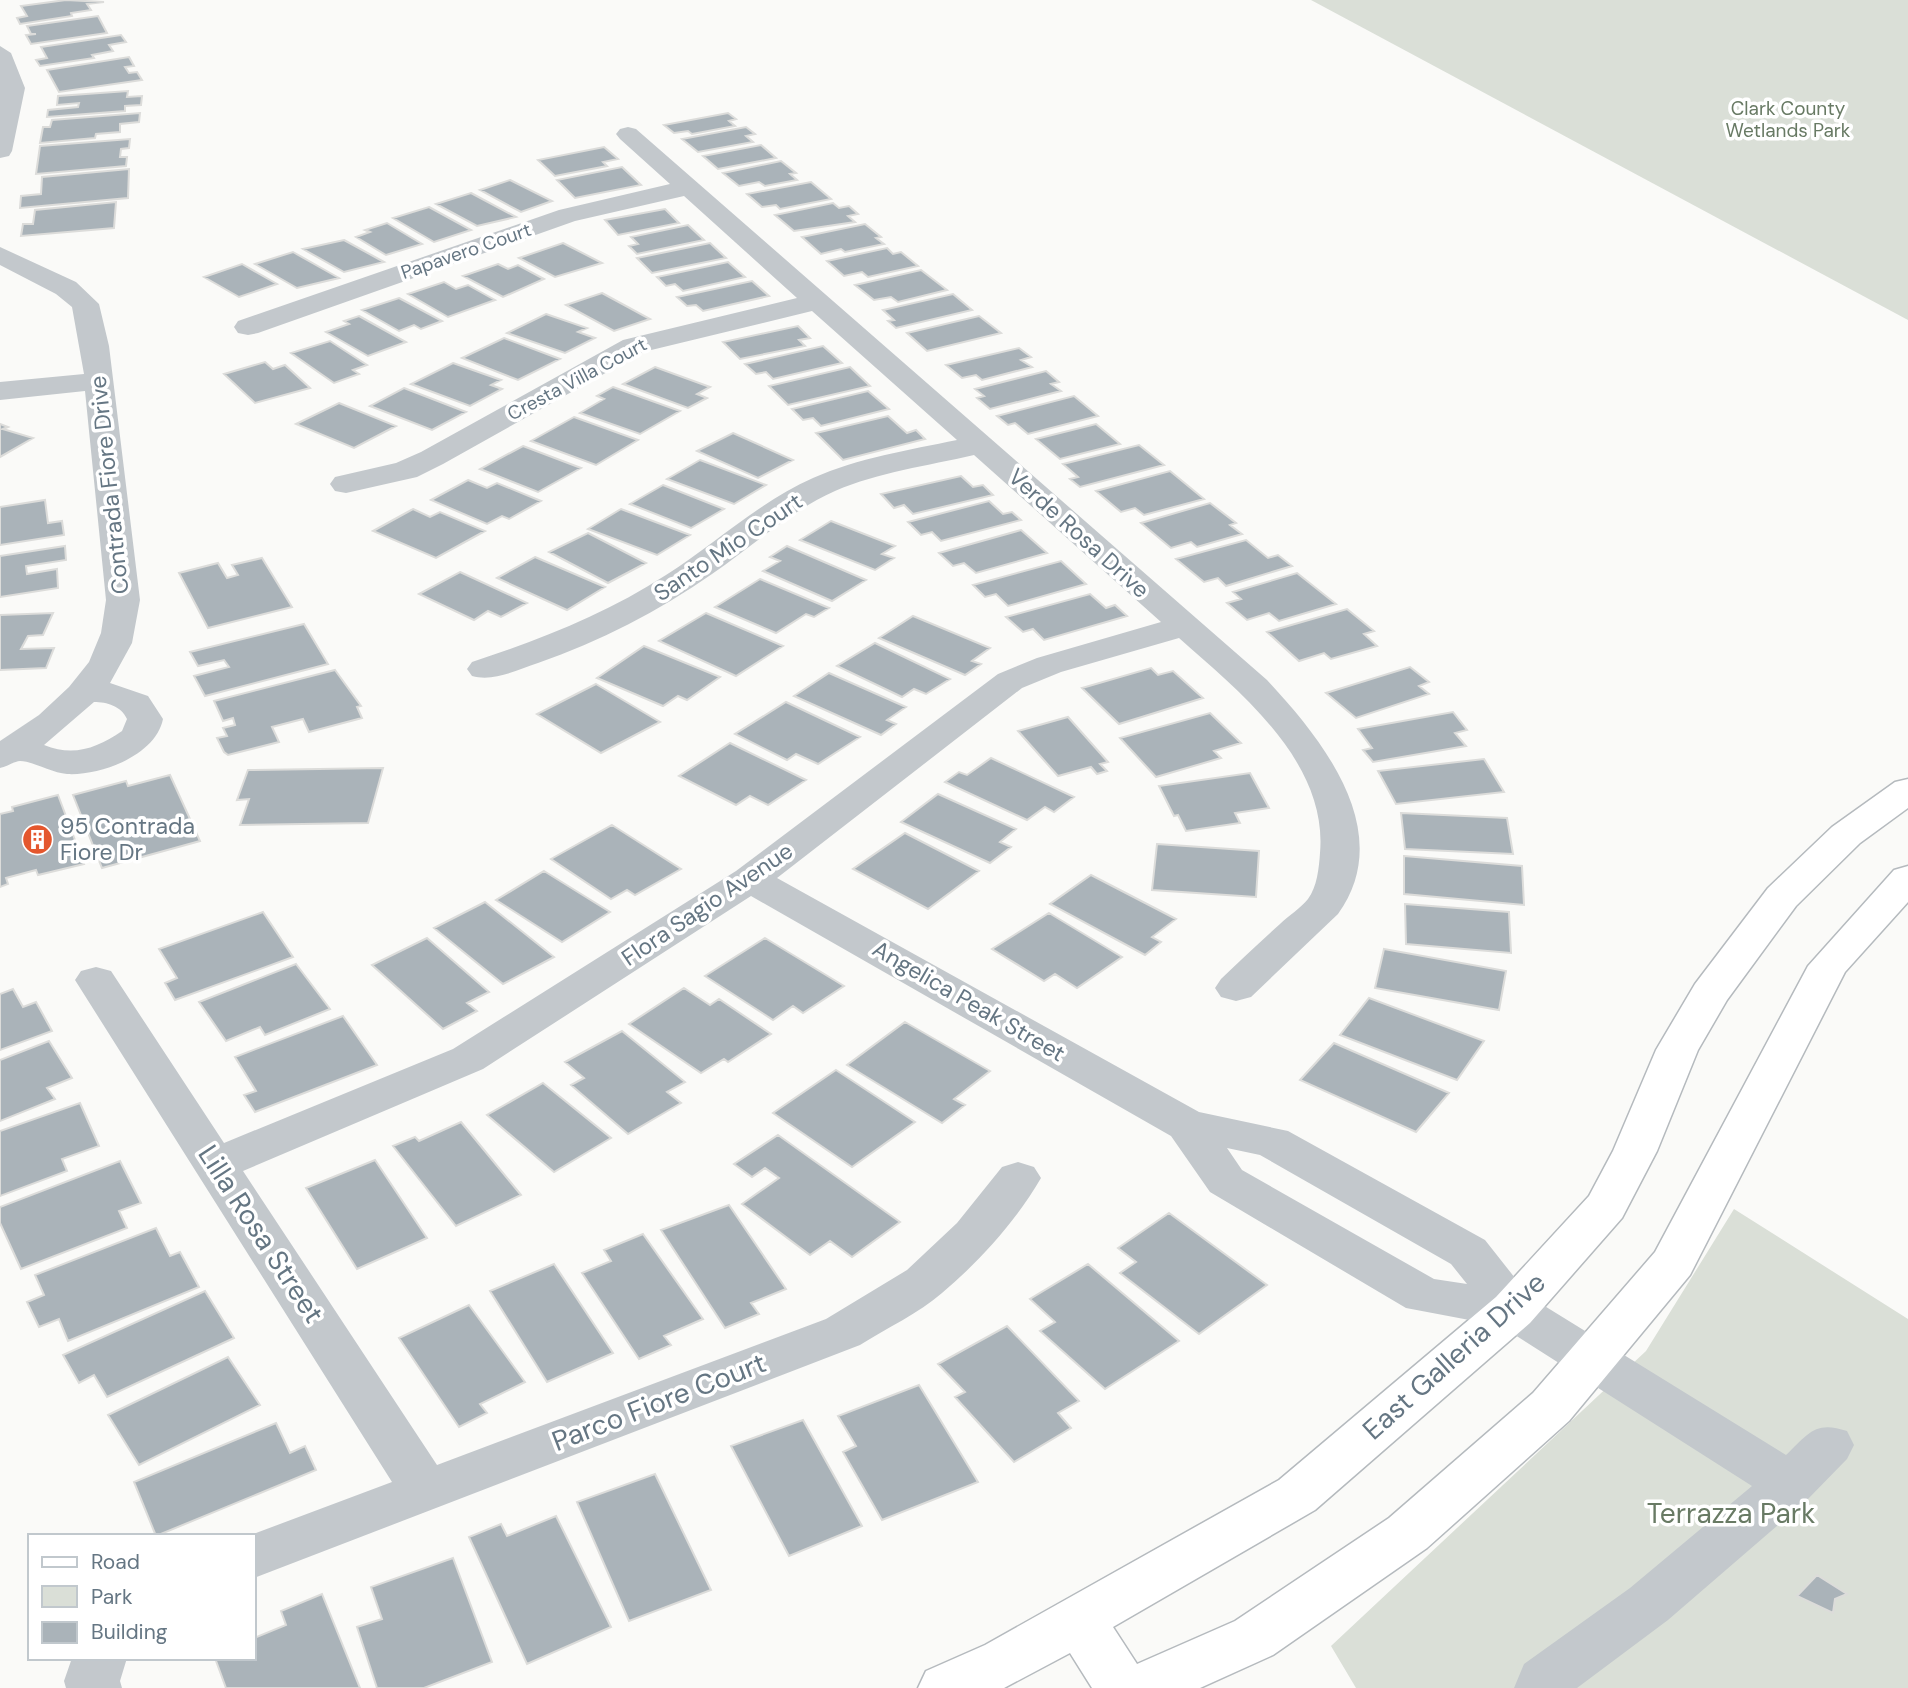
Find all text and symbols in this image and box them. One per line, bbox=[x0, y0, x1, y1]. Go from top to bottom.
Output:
park label: Clark County Wetlands Park bbox=[1726, 96, 1851, 143]
street label: Papavero Court bbox=[397, 217, 535, 285]
street label: Cresta Villa Court bbox=[503, 332, 651, 426]
street label: Contrada Fiore Drive bbox=[83, 374, 135, 596]
street label: Verde Rosa Drive bbox=[1002, 462, 1156, 604]
street label: Santo Mio Court bbox=[648, 486, 808, 608]
place label: 95 Contrada Fiore Dr bbox=[60, 811, 195, 867]
building icon: 95 Contrada Fiore Dr bbox=[20, 822, 54, 856]
street label: Flora Sagio Avenue bbox=[616, 836, 798, 972]
street label: Angelica Peak Street bbox=[867, 934, 1071, 1068]
street label: Lilla Rosa Street bbox=[190, 1138, 332, 1330]
street label: East Galleria Drive bbox=[1355, 1264, 1553, 1448]
street label: Parco Fiore Court bbox=[547, 1344, 771, 1460]
park label: Terrazza Park bbox=[1647, 1495, 1815, 1532]
legend bbox=[28, 1534, 256, 1660]
text: Road bbox=[91, 1548, 140, 1576]
text: Park bbox=[91, 1583, 133, 1611]
text: Building bbox=[91, 1618, 168, 1646]

